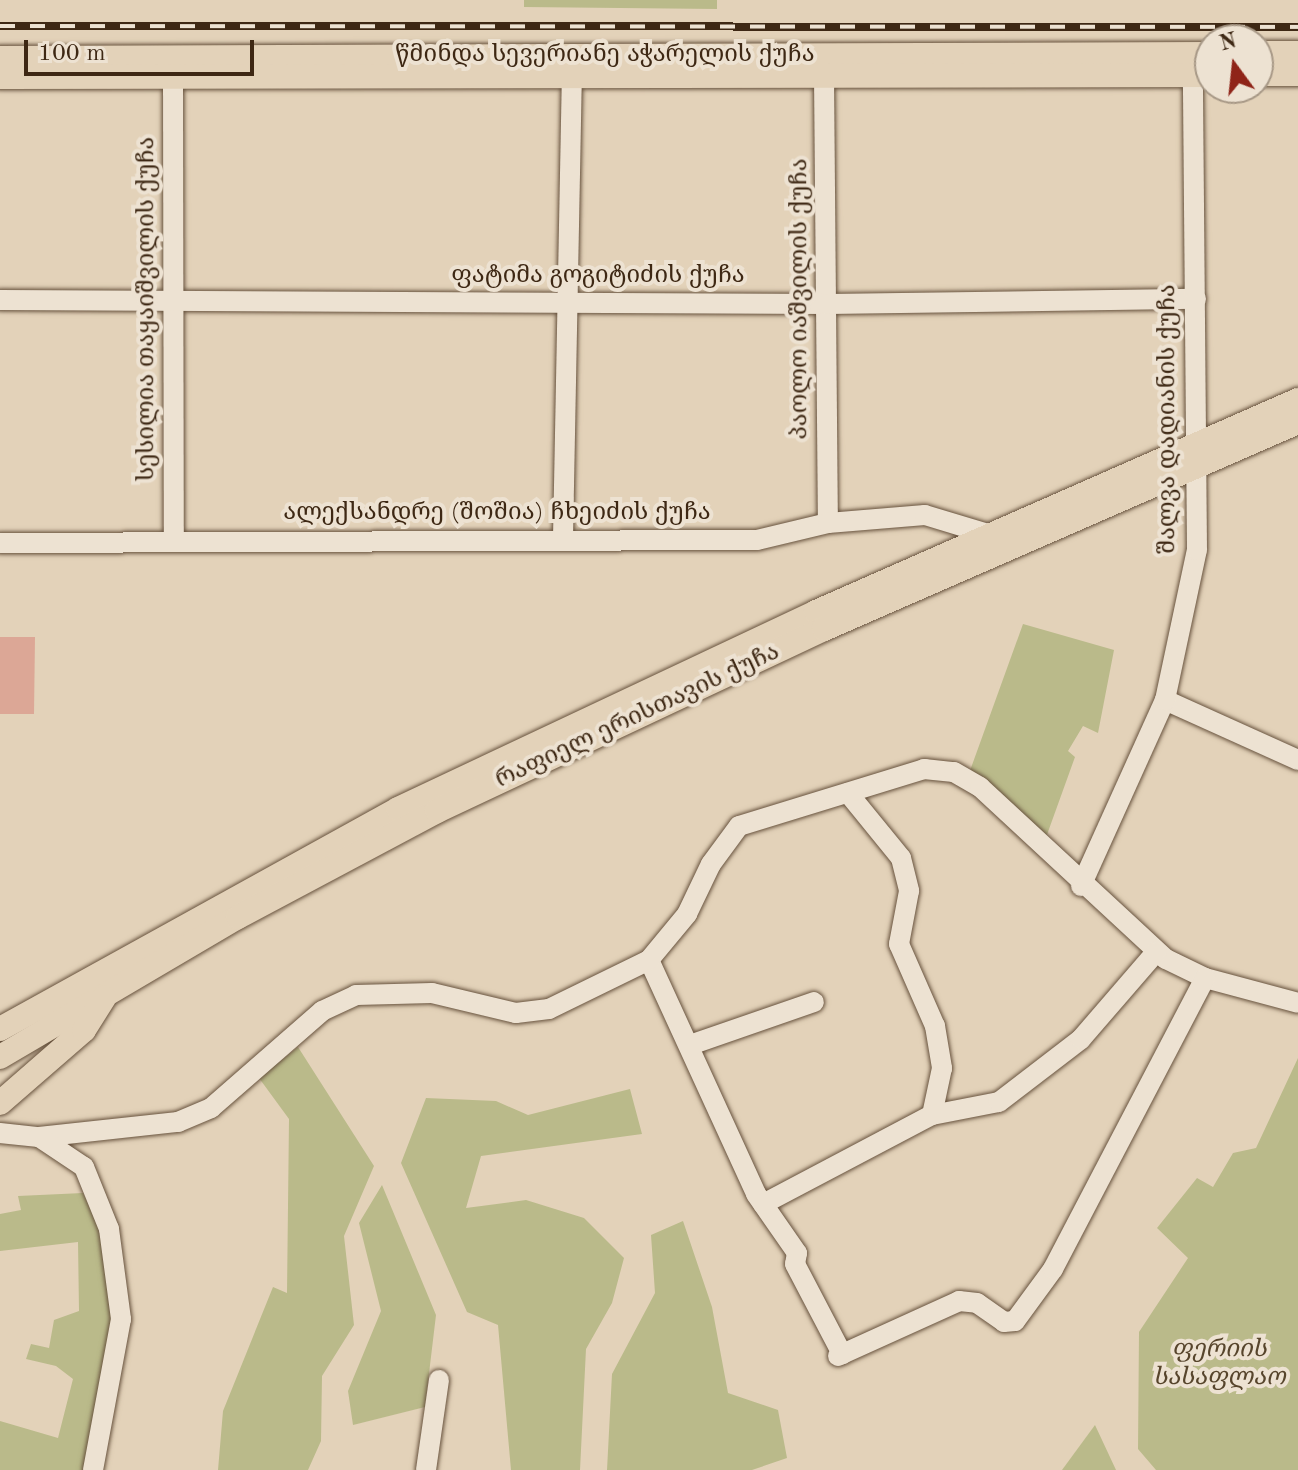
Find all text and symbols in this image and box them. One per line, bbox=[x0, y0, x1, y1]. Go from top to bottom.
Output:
scale bar bbox=[28, 24, 258, 74]
north arrow bbox=[1194, 24, 1274, 104]
text: N bbox=[1217, 30, 1239, 56]
text: 100 m bbox=[38, 42, 106, 66]
street label: წმინდა სევერიანე აჭარელის ქუჩა bbox=[395, 42, 815, 70]
street label: სესილია თაყაიშვილის ქუჩა bbox=[134, 137, 162, 481]
street label: პაოლო იაშვილის ქუჩა bbox=[787, 158, 815, 440]
street label: ფატიმა გოგიტიძის ქუჩა bbox=[451, 263, 745, 291]
street label: შალვა დადიანის ქუჩა bbox=[1155, 284, 1183, 554]
street label: ალექსანდრე (შოშია) ჩხეიძის ქუჩა bbox=[283, 500, 711, 528]
street label: რაფიელ ერისთავის ქუჩა bbox=[491, 638, 785, 796]
park label: ფერიის სასაფლაო bbox=[1152, 1337, 1286, 1393]

